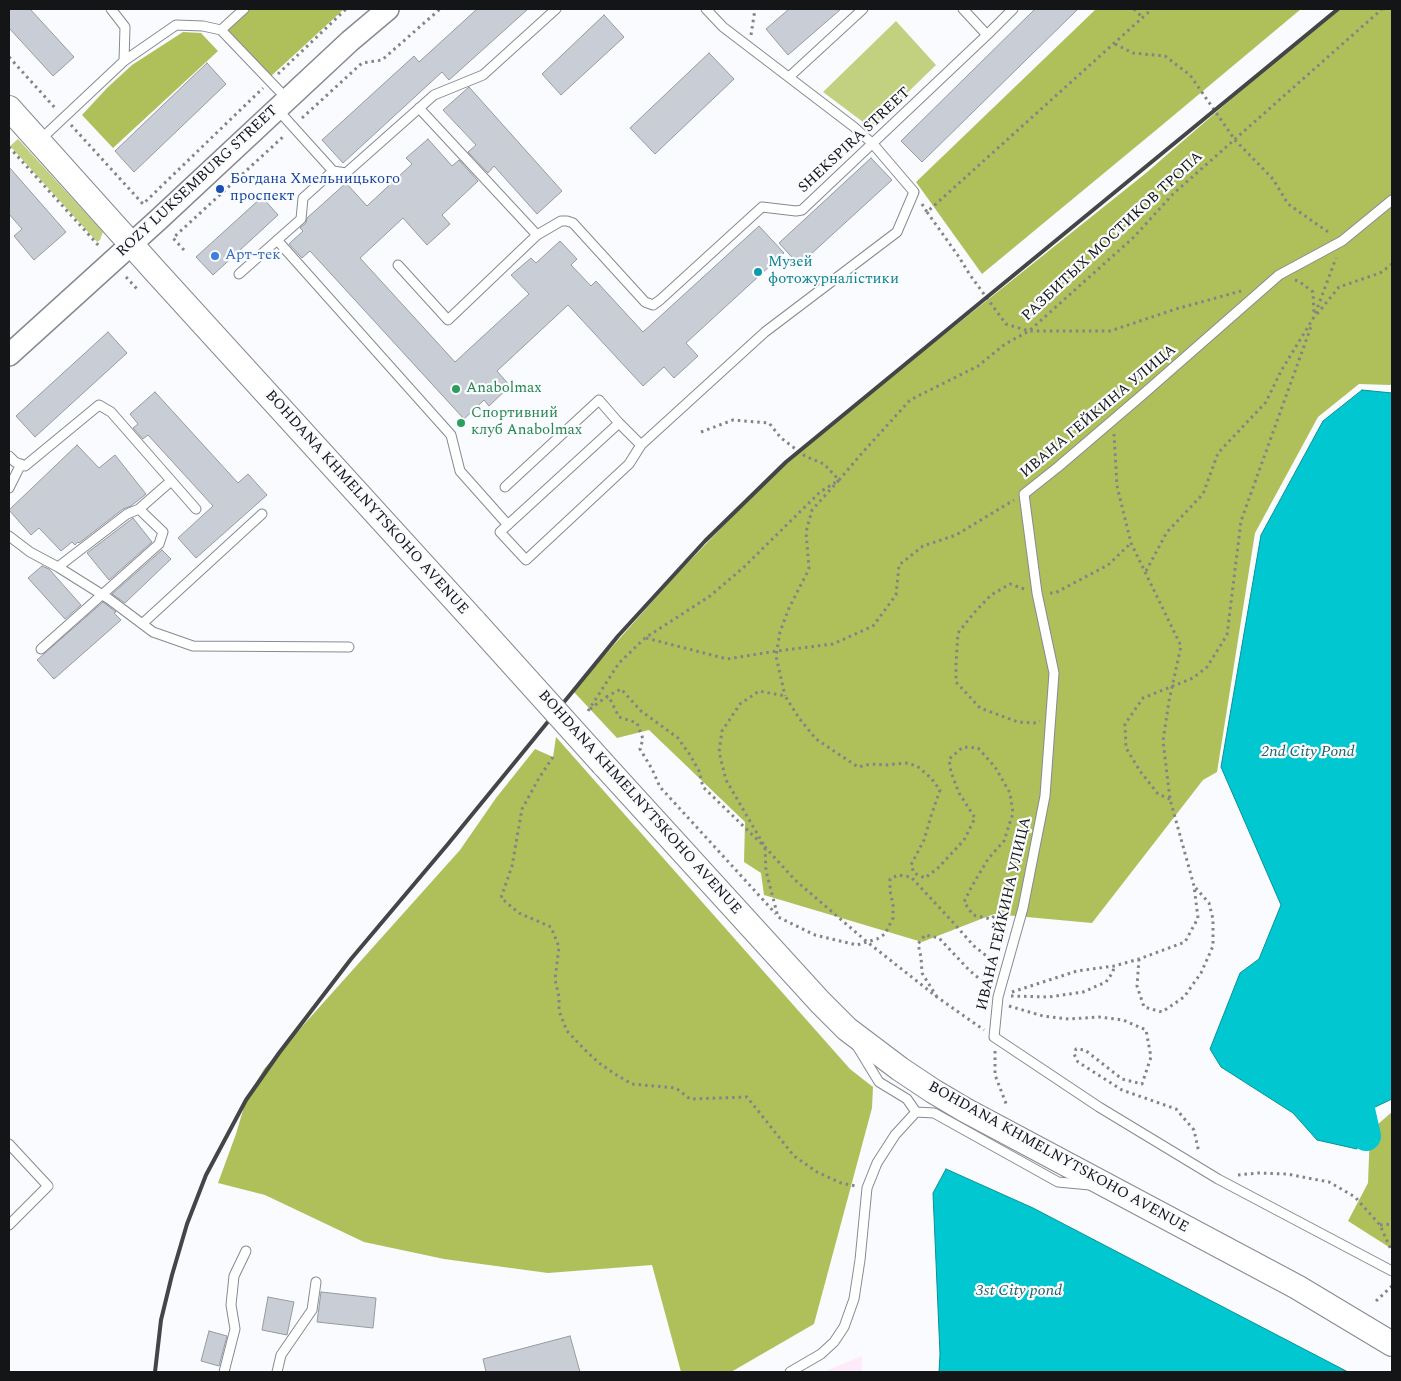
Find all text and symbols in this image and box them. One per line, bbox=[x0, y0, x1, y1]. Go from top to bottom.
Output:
street label: SHEKSPIRA STREET bbox=[795, 84, 915, 198]
street label: ROZY LUKSEMBURG STREET bbox=[114, 102, 282, 262]
street label: РАЗБИТЫХ МОСТИКОВ ТРОПА bbox=[1019, 148, 1207, 326]
place label: Богдана Хмельницького проспект bbox=[230, 171, 400, 206]
marker: Богдана Хмельницького проспект bbox=[214, 183, 226, 195]
place label: Арт-тек bbox=[225, 247, 281, 265]
marker: Арт-тек bbox=[209, 250, 221, 262]
place label: Музей фотожурналістики bbox=[768, 254, 899, 289]
marker: Музей фотожурналістики bbox=[752, 266, 764, 278]
street label: ИВАНА ГЕЙКИНА УЛИЦА bbox=[1017, 342, 1181, 482]
place label: Anabolmax bbox=[466, 380, 542, 398]
marker: Anabolmax bbox=[450, 383, 462, 395]
street label: BOHDANA KHMELNYTSKOHO AVENUE bbox=[261, 387, 471, 619]
place label: Спортивний клуб Anabolmax bbox=[471, 405, 582, 440]
marker: Спортивний клуб Anabolmax bbox=[455, 417, 467, 429]
street label: BOHDANA KHMELNYTSKOHO AVENUE bbox=[534, 687, 744, 919]
water label: 2nd City Pond bbox=[1261, 743, 1355, 763]
street label: ИВАНА ГЕЙКИНА УЛИЦА bbox=[974, 816, 1036, 1012]
street label: BOHDANA KHMELNYTSKOHO AVENUE bbox=[925, 1079, 1191, 1237]
water label: 3st City pond bbox=[976, 1282, 1062, 1302]

